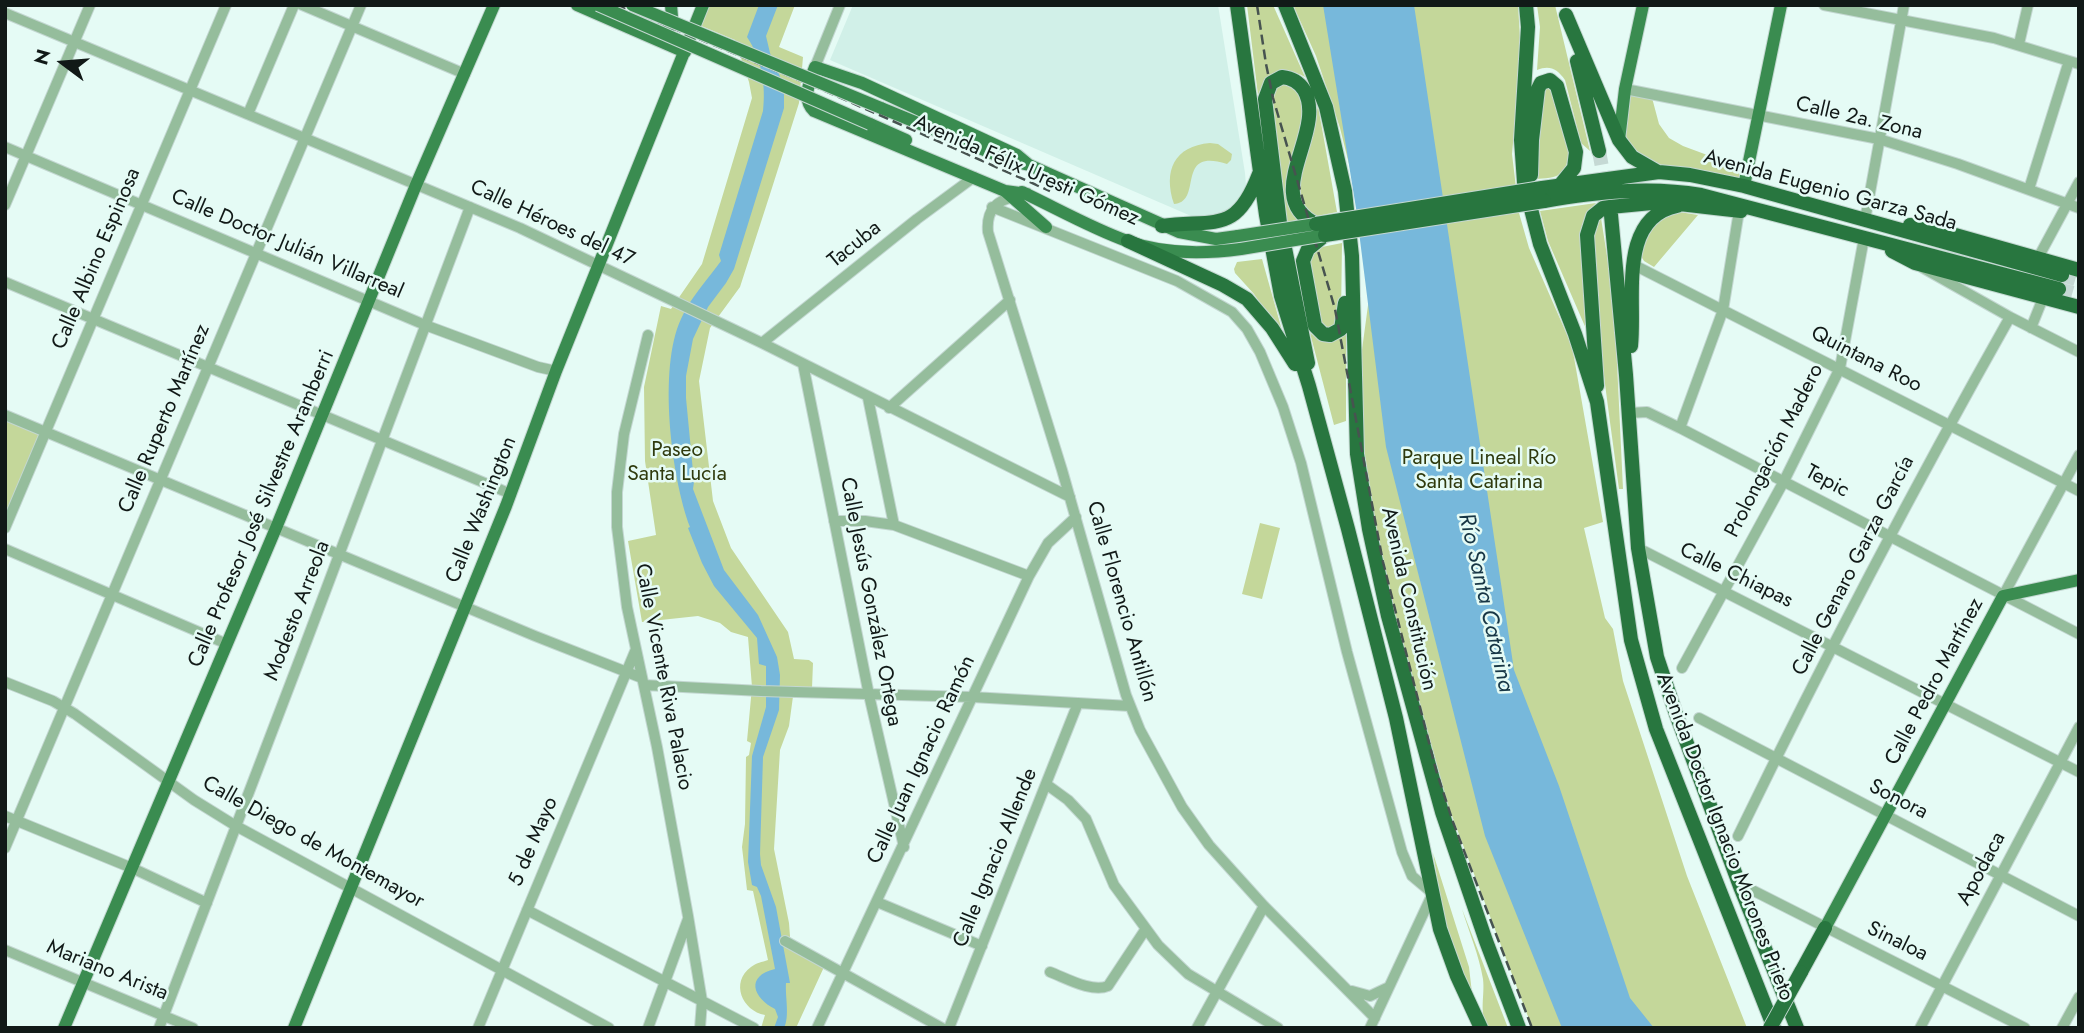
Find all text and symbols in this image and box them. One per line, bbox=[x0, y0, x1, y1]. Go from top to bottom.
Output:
north arrow bbox=[28, 28, 98, 98]
text: N bbox=[27, 46, 57, 68]
street label: Calle 2a. Zona bbox=[1793, 92, 1925, 146]
street label: Avenida Félix Uresti Gómez bbox=[909, 110, 1143, 232]
street label: Avenida Eugenio Garza Sada bbox=[1701, 145, 1959, 237]
street label: Calle Albino Espinosa bbox=[47, 164, 147, 354]
street label: Calle Héroes del 47 bbox=[466, 175, 638, 273]
street label: Calle Doctor Julián Villarreal bbox=[167, 185, 407, 305]
street label: Tacuba bbox=[823, 216, 887, 274]
street label: Calle Ruperto Martínez bbox=[114, 321, 216, 517]
street label: Quintana Roo bbox=[1806, 321, 1926, 399]
street label: Calle Profesor José Silvestre Aramberri bbox=[184, 347, 340, 671]
street label: Prolongación Madero bbox=[1720, 360, 1830, 542]
street label: Calle Washington bbox=[441, 433, 523, 587]
park label: Paseo Santa Lucía bbox=[627, 438, 727, 488]
park label: Parque Lineal Río Santa Catarina bbox=[1402, 446, 1556, 496]
street label: Calle Genaro Garza García bbox=[1788, 452, 1920, 680]
street label: Tepic bbox=[1801, 460, 1853, 504]
street label: Calle Jesús González Ortega bbox=[833, 475, 907, 729]
street label: Calle Florencio Antillón bbox=[1080, 499, 1162, 705]
street label: Avenida Constitución bbox=[1375, 505, 1441, 693]
water label: Río Santa Catarina bbox=[1451, 511, 1519, 695]
street label: Modesto Arreola bbox=[260, 538, 336, 684]
street label: Calle Chiapas bbox=[1675, 538, 1797, 614]
street label: Calle Vicente Riva Palacio bbox=[629, 562, 697, 792]
street label: Calle Pedro Martínez bbox=[1880, 594, 1990, 770]
street label: Calle Juan Ignacio Ramón bbox=[863, 652, 981, 868]
street label: Avenida Doctor Ignacio Morones Prieto bbox=[1650, 669, 1798, 1005]
street label: Calle Ignacio Allende bbox=[949, 765, 1043, 951]
street label: Calle Diego de Montemayor bbox=[198, 771, 428, 915]
street label: Sonora bbox=[1864, 775, 1932, 825]
street label: 5 de Mayo bbox=[504, 794, 564, 890]
street label: Apodaca bbox=[1952, 828, 2012, 910]
street label: Sinaloa bbox=[1862, 917, 1932, 967]
street label: Mariano Arista bbox=[43, 935, 171, 1007]

